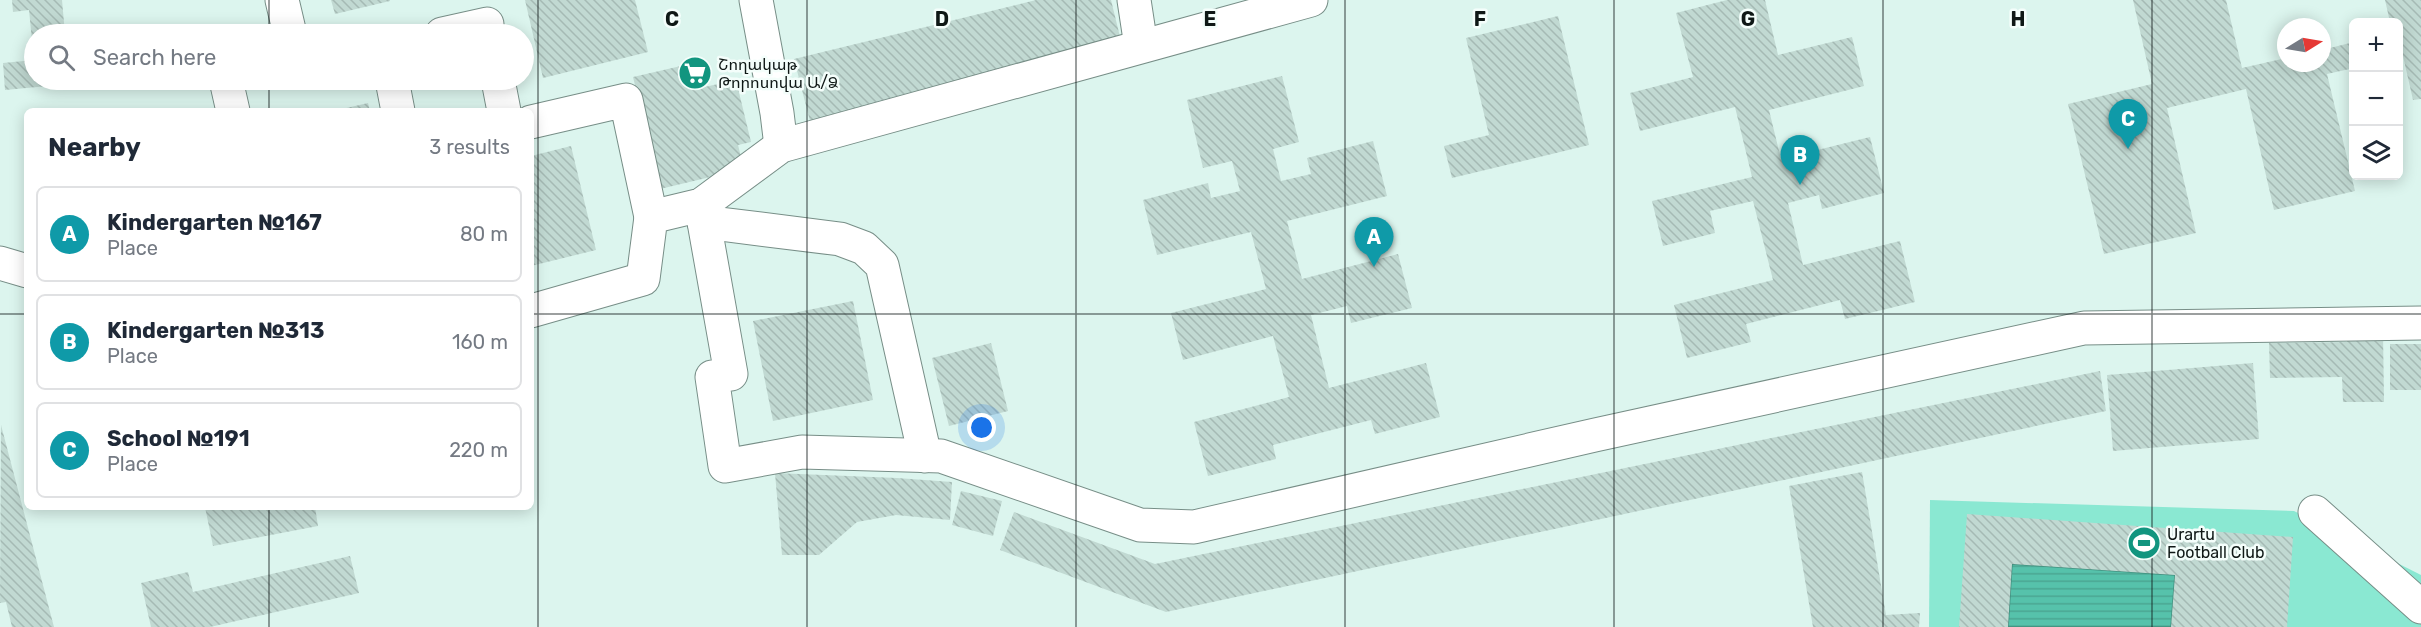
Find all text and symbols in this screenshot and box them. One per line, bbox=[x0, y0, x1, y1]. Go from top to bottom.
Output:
text: C bbox=[665, 7, 679, 31]
text: D bbox=[935, 7, 949, 31]
text: E bbox=[1204, 7, 1216, 31]
text: F bbox=[1474, 7, 1486, 31]
text: G bbox=[1741, 7, 1755, 31]
text: H bbox=[2011, 7, 2025, 31]
north arrow bbox=[2277, 18, 2331, 72]
map controls bbox=[2349, 18, 2403, 180]
button: + bbox=[2349, 18, 2403, 72]
search box bbox=[24, 24, 534, 90]
icon: search bbox=[45, 41, 78, 74]
text: Search here bbox=[93, 44, 216, 71]
supermarket icon: Շողակաթ Թորոսովա Ա/Ձ bbox=[677, 55, 713, 91]
place label: Շողակաթ Թորոսովա Ա/Ձ bbox=[718, 55, 838, 92]
button: − bbox=[2349, 72, 2403, 126]
pin: C bbox=[2108, 100, 2148, 149]
button: layers bbox=[2349, 126, 2403, 180]
text: Nearby bbox=[48, 132, 141, 163]
text: 3 results bbox=[429, 135, 510, 159]
pin: B bbox=[1780, 136, 1820, 185]
text: Kindergarten №167 bbox=[107, 209, 322, 236]
pin: A bbox=[1354, 218, 1394, 267]
text: A bbox=[62, 222, 77, 246]
text: 80 m bbox=[460, 222, 508, 246]
text: Place bbox=[107, 236, 158, 260]
text: Kindergarten №313 bbox=[107, 317, 324, 344]
text: B bbox=[62, 330, 77, 354]
text: 160 m bbox=[452, 330, 508, 354]
text: Place bbox=[107, 344, 158, 368]
your location bbox=[967, 413, 996, 442]
text: School №191 bbox=[107, 425, 250, 452]
text: C bbox=[62, 438, 77, 462]
text: 220 m bbox=[449, 438, 508, 462]
text: Place bbox=[107, 452, 158, 476]
sports icon: Urartu Football Club bbox=[2126, 525, 2162, 561]
place label: Urartu Football Club bbox=[2167, 525, 2264, 562]

